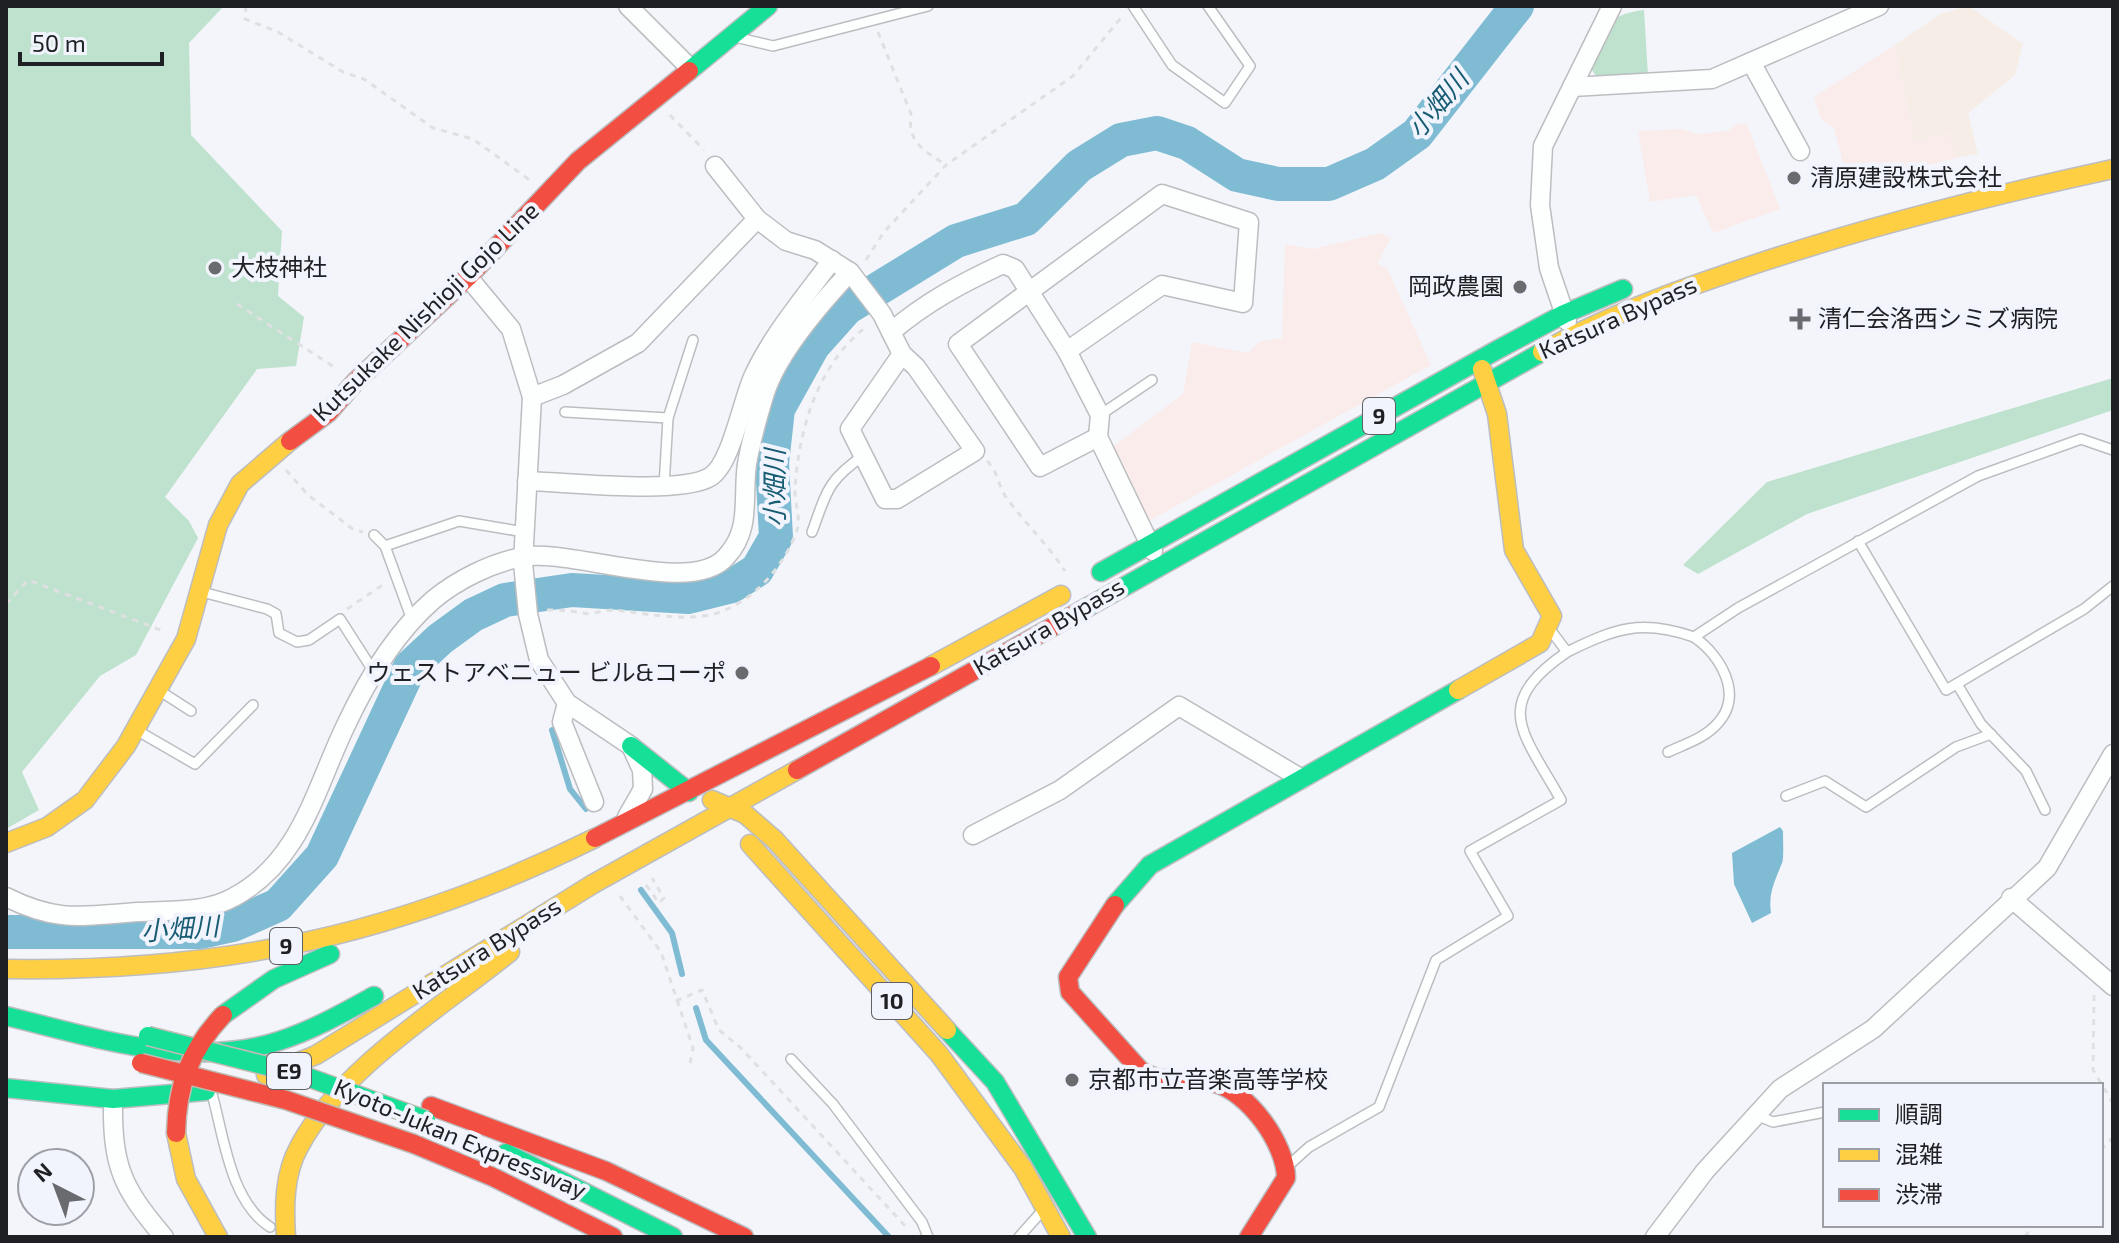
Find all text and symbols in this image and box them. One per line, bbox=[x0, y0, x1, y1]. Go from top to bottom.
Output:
scale bar bbox=[20, 16, 162, 66]
text: 50 m bbox=[32, 28, 86, 57]
water label: 小畑川 bbox=[1400, 61, 1476, 143]
place label: 清原建設株式会社 bbox=[1810, 162, 2002, 191]
marker: 清原建設株式会社 bbox=[1785, 169, 1803, 187]
street label: Kutsukake Nishioji Gojo Line bbox=[306, 195, 544, 427]
place label: 大枝神社 bbox=[231, 252, 327, 281]
marker: 大枝神社 bbox=[206, 259, 224, 277]
street label: Katsura Bypass bbox=[1534, 269, 1701, 364]
place label: 岡政農園 bbox=[1408, 271, 1504, 300]
marker: 岡政農園 bbox=[1511, 278, 1529, 296]
place label: 清仁会洛西シミズ病院 bbox=[1818, 303, 2058, 332]
marker: 清仁会洛西シミズ病院 bbox=[1789, 308, 1811, 330]
road number: 9 bbox=[1363, 398, 1395, 434]
water label: 小畑川 bbox=[758, 446, 789, 527]
street label: Katsura Bypass bbox=[968, 571, 1129, 681]
place label: ウェストアベニュー ビル&コーポ bbox=[367, 657, 726, 686]
marker: ウェストアベニュー ビル&コーポ bbox=[733, 664, 751, 682]
street label: Katsura Bypass bbox=[407, 890, 566, 1005]
water label: 小畑川 bbox=[140, 909, 223, 946]
road number: 9 bbox=[270, 928, 302, 964]
road number: 10 bbox=[872, 983, 912, 1019]
road number: E9 bbox=[267, 1053, 311, 1089]
place label: 京都市立音楽高等学校 bbox=[1088, 1064, 1328, 1093]
street label: Kyoto-Jukan Expressway bbox=[330, 1071, 591, 1204]
marker: 京都市立音楽高等学校 bbox=[1063, 1071, 1081, 1089]
legend bbox=[1823, 1083, 2103, 1227]
text: 順調 bbox=[1895, 1099, 1943, 1128]
text: 混雑 bbox=[1895, 1139, 1943, 1168]
north arrow bbox=[16, 1147, 96, 1227]
text: N bbox=[27, 1156, 57, 1186]
text: 渋滞 bbox=[1895, 1179, 1943, 1208]

